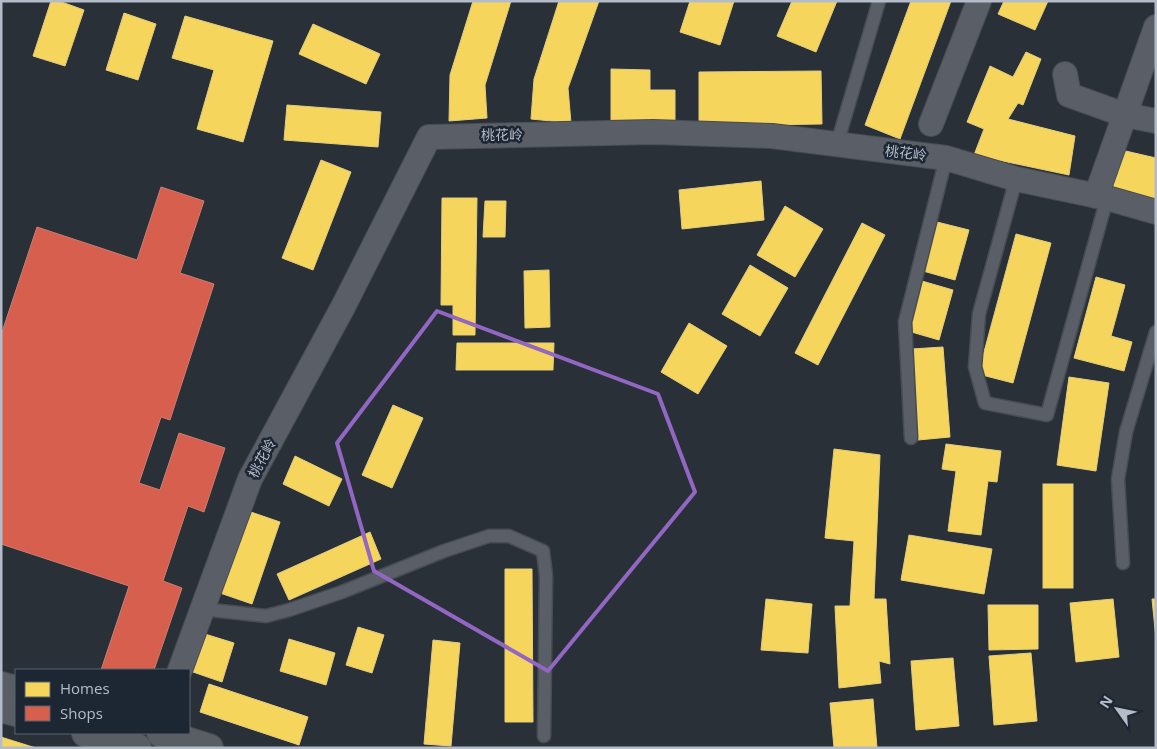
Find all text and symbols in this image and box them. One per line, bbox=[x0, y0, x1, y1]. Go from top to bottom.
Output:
street label: 桃花岭 bbox=[481, 125, 523, 144]
street label: 桃花岭 bbox=[884, 141, 928, 164]
street label: 桃花岭 bbox=[243, 435, 280, 481]
legend bbox=[15, 669, 190, 734]
text: Homes bbox=[60, 678, 110, 698]
north arrow bbox=[1092, 684, 1142, 734]
text: N bbox=[1095, 692, 1117, 712]
text: Shops bbox=[60, 703, 103, 723]

